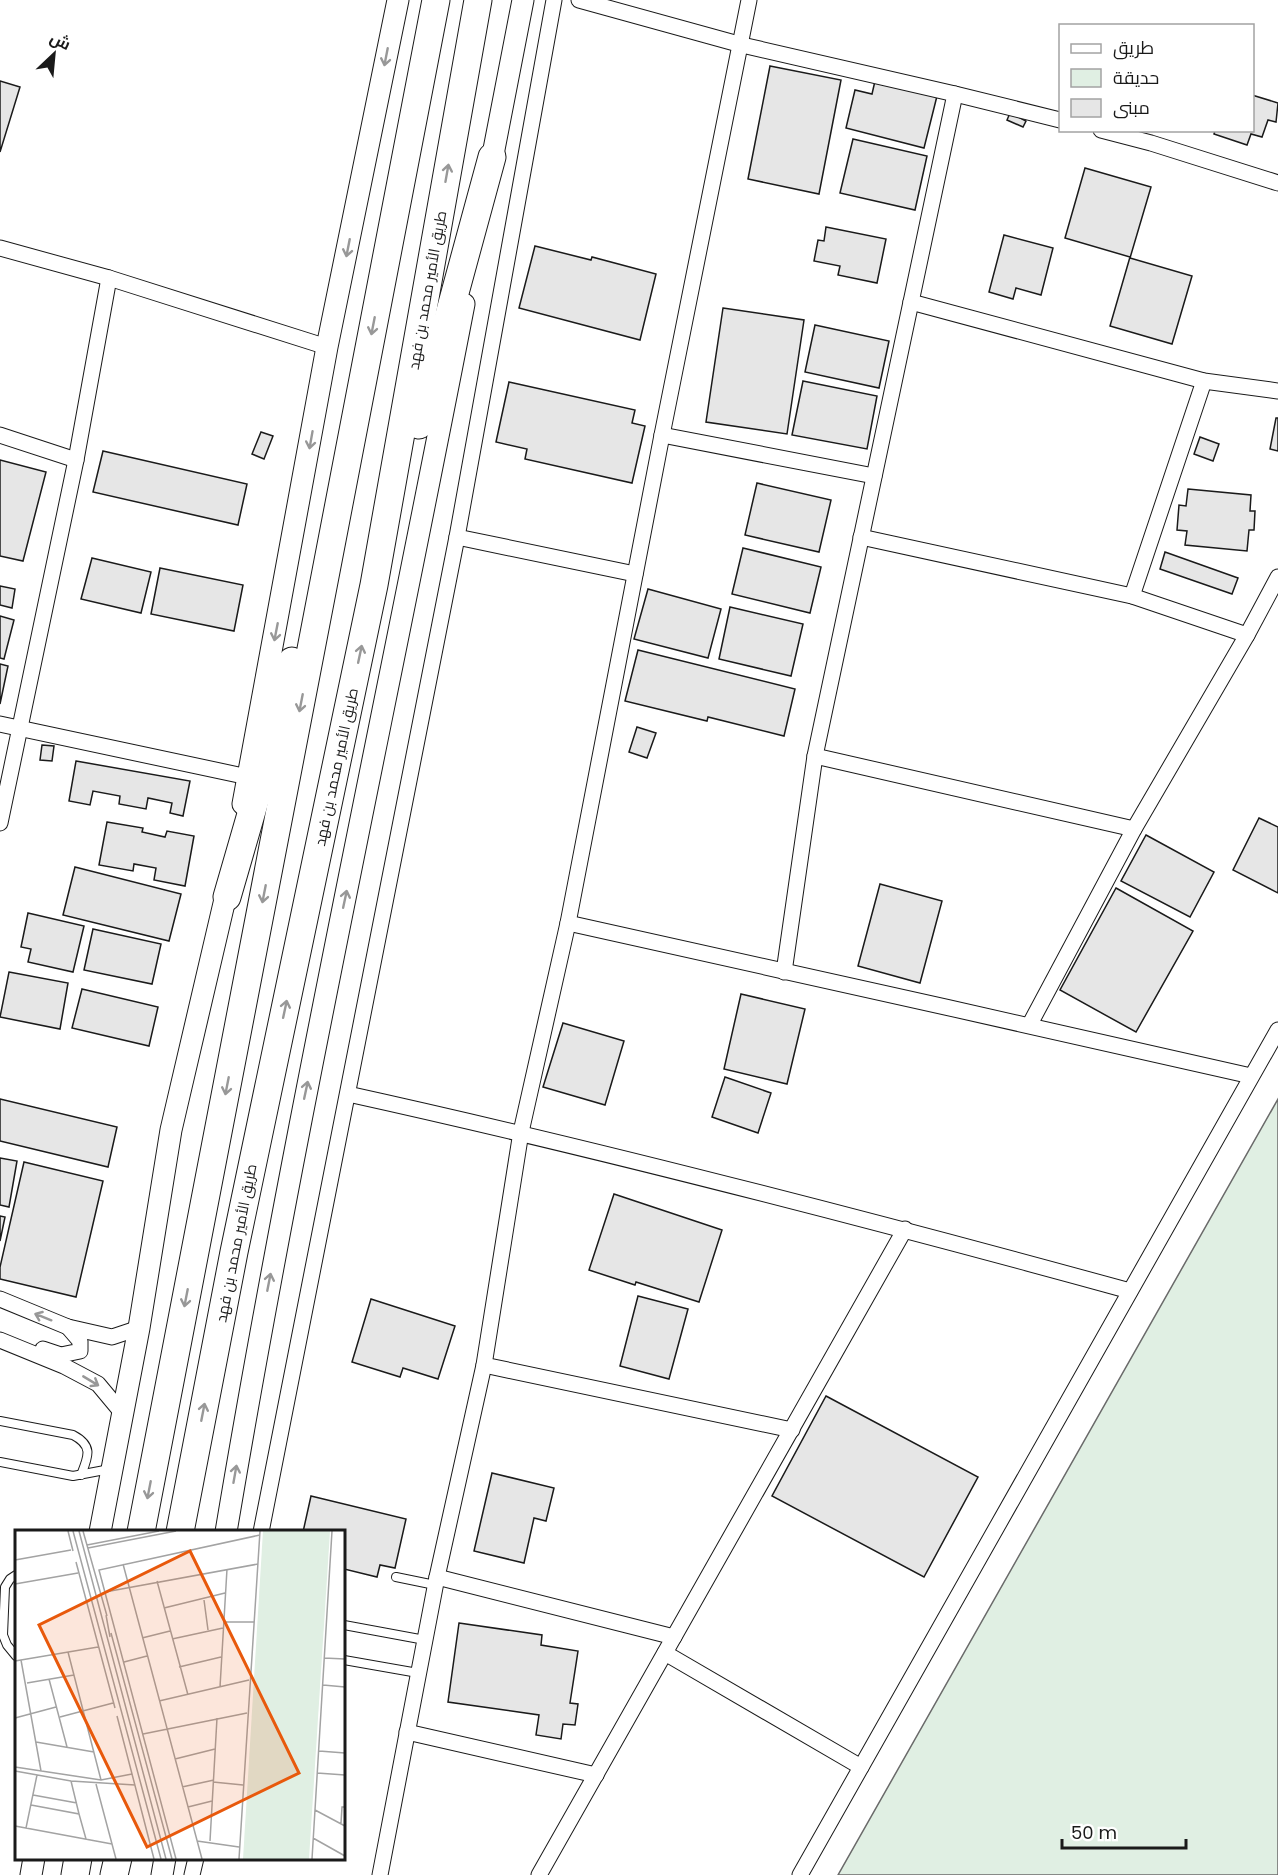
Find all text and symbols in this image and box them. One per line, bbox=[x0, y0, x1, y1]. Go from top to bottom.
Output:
north arrow bbox=[24, 24, 84, 84]
legend bbox=[1059, 24, 1254, 132]
text: ش bbox=[46, 26, 75, 56]
text: طريق bbox=[1113, 35, 1154, 60]
one-way arrow bbox=[380, 47, 391, 67]
text: حديقة bbox=[1113, 65, 1159, 90]
text: مبنى bbox=[1113, 95, 1150, 120]
one-way arrow bbox=[442, 164, 453, 183]
street label: طريق الأمير محمد بن فهد bbox=[403, 209, 451, 371]
one-way arrow bbox=[341, 239, 353, 258]
one-way arrow bbox=[367, 315, 378, 335]
one-way arrow bbox=[305, 430, 316, 449]
one-way arrow bbox=[270, 621, 281, 641]
one-way arrow bbox=[355, 645, 366, 664]
street label: طريق الأمير محمد بن فهد bbox=[309, 686, 363, 848]
one-way arrow bbox=[295, 692, 306, 712]
one-way arrow bbox=[258, 884, 269, 903]
one-way arrow bbox=[340, 890, 351, 910]
one-way arrow bbox=[280, 1000, 291, 1020]
one-way arrow bbox=[221, 1075, 232, 1095]
one-way arrow bbox=[301, 1081, 312, 1101]
street label: طريق الأمير محمد بن فهد bbox=[210, 1162, 262, 1324]
one-way arrow bbox=[264, 1272, 275, 1292]
one-way arrow bbox=[180, 1288, 191, 1308]
one-way arrow bbox=[34, 1311, 53, 1322]
one-way arrow bbox=[82, 1375, 99, 1387]
one-way arrow bbox=[198, 1403, 209, 1422]
one-way arrow bbox=[230, 1464, 241, 1484]
one-way arrow bbox=[143, 1479, 154, 1499]
inset map bbox=[15, 1530, 345, 1860]
scale bar bbox=[1062, 1812, 1186, 1850]
text: 50 m bbox=[1071, 1820, 1117, 1845]

